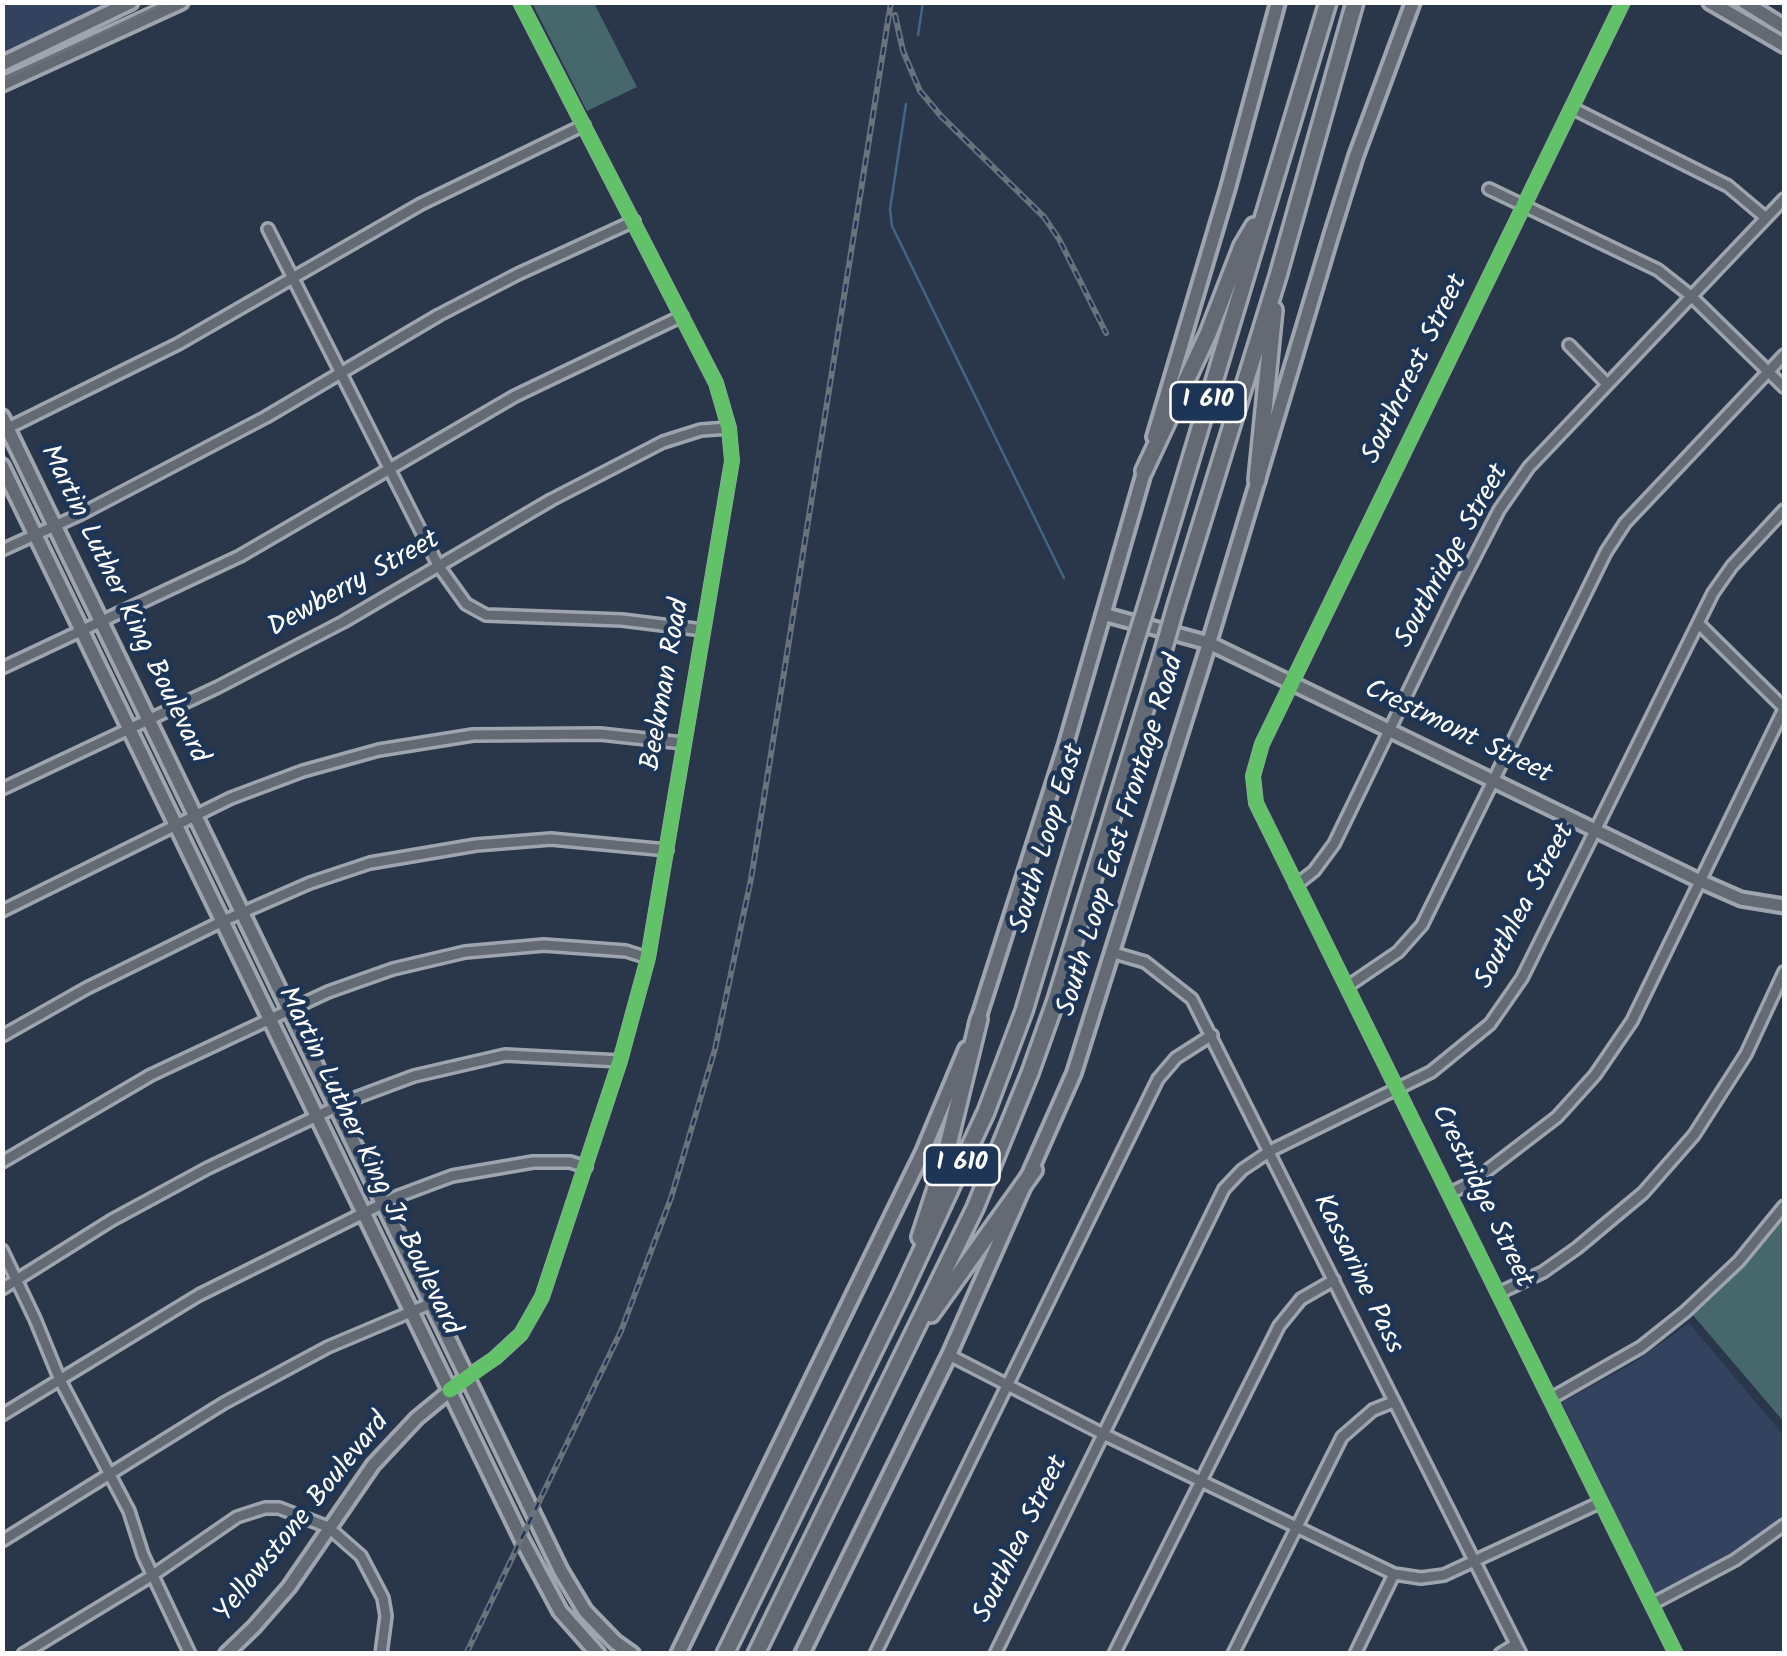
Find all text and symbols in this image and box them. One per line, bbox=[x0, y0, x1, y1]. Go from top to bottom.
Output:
street label: Southcrest Street bbox=[1357, 270, 1477, 470]
road number: I 610 bbox=[1170, 382, 1246, 422]
street label: Martin Luther King Boulevard bbox=[30, 440, 214, 770]
street label: Southridge Street bbox=[1390, 459, 1518, 655]
street label: Dewberry Street bbox=[263, 525, 447, 647]
street label: Beekman Road bbox=[636, 596, 700, 774]
street label: South Loop East Frontage Road bbox=[1052, 651, 1194, 1021]
street label: Crestmont Street bbox=[1358, 674, 1556, 794]
street label: South Loop East bbox=[1005, 741, 1095, 937]
street label: Southlea Street bbox=[1470, 819, 1584, 995]
street label: Martin Luther King Jr Boulevard bbox=[268, 982, 466, 1342]
street label: Crestridge Street bbox=[1421, 1100, 1539, 1294]
road number: I 610 bbox=[924, 1145, 1000, 1185]
street label: Kassarine Pass bbox=[1303, 1190, 1409, 1360]
street label: Yellowstone Boulevard bbox=[209, 1407, 399, 1631]
street label: Southlea Street bbox=[968, 1451, 1078, 1629]

